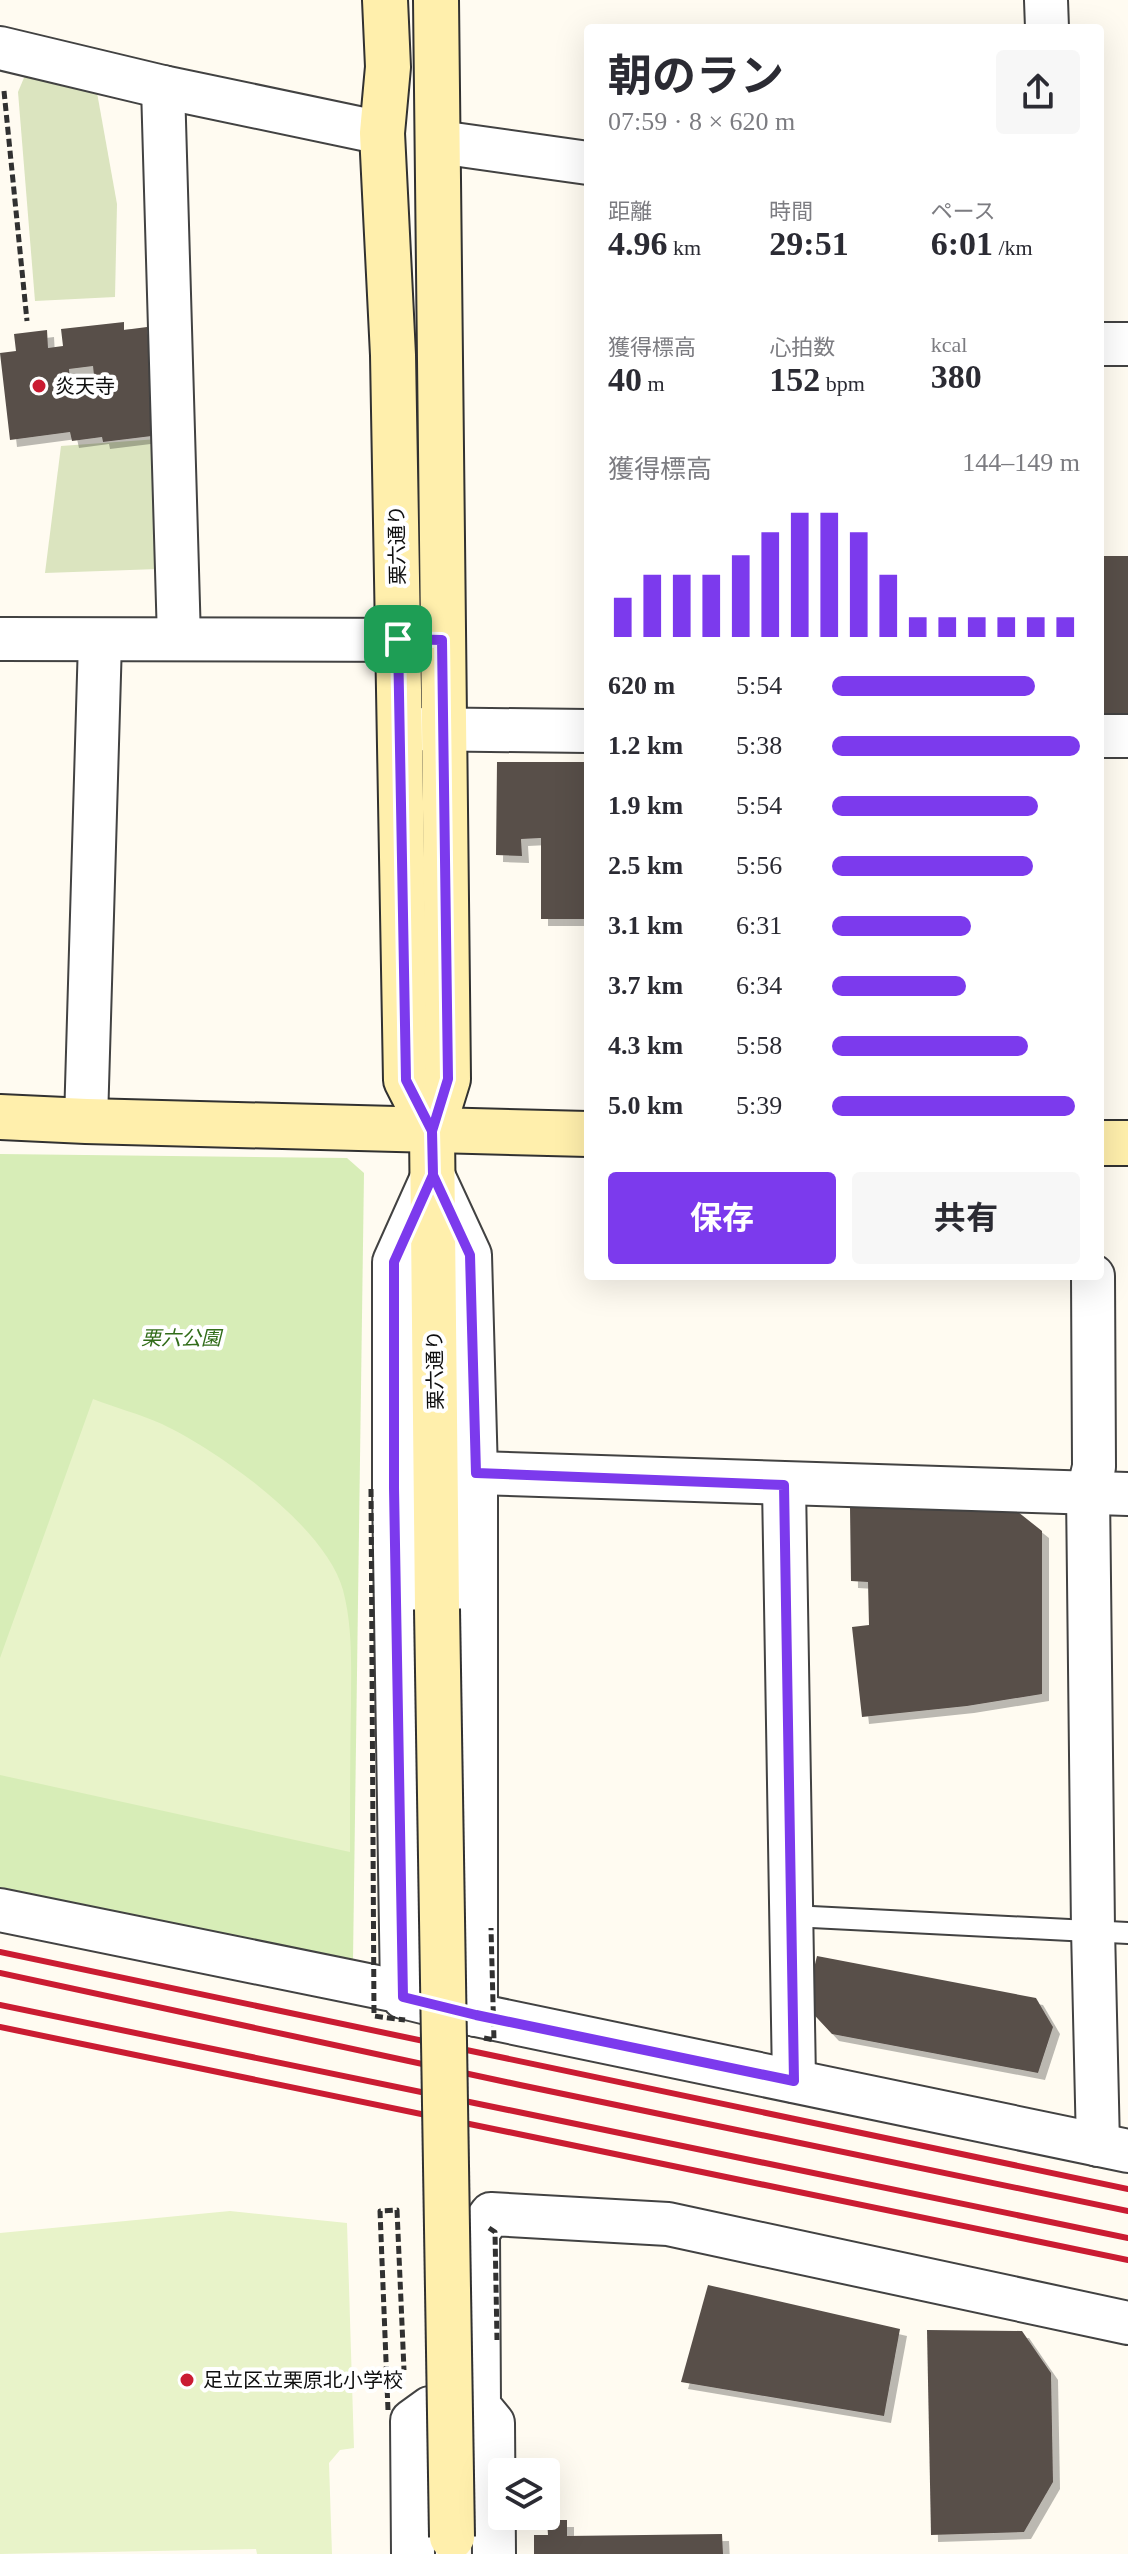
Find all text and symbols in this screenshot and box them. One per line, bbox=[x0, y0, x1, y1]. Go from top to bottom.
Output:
button: share bbox=[996, 50, 1080, 134]
text: 朝のラン bbox=[608, 52, 784, 101]
text: 07:59 · 8 × 620 m bbox=[608, 107, 795, 136]
text: 距離 bbox=[608, 199, 652, 224]
text: 時間 bbox=[769, 199, 813, 224]
text: ペース bbox=[931, 199, 996, 224]
text: 4.96 bbox=[608, 225, 668, 262]
text: 29:51 bbox=[769, 225, 849, 262]
text: 6:01 bbox=[931, 225, 993, 262]
text: km bbox=[668, 235, 701, 260]
text: /km bbox=[993, 235, 1033, 260]
text: kcal bbox=[931, 332, 967, 357]
text: 獲得標高 bbox=[608, 335, 696, 360]
text: 心拍数 bbox=[769, 335, 835, 360]
text: 380 bbox=[931, 358, 982, 395]
text: 40 bbox=[608, 361, 642, 398]
text: 152 bbox=[769, 361, 820, 398]
text: m bbox=[642, 371, 665, 396]
text: bpm bbox=[820, 371, 865, 396]
place label: 炎天寺 bbox=[55, 375, 115, 397]
marker: 炎天寺 bbox=[30, 377, 48, 395]
text: 144–149 m bbox=[962, 448, 1080, 477]
text: 獲得標高 bbox=[608, 455, 712, 484]
street label: 栗六通り bbox=[385, 505, 409, 585]
pin bbox=[364, 605, 432, 673]
icon: arrive bbox=[376, 617, 420, 661]
text: 620 m bbox=[608, 671, 675, 700]
text: 5:54 bbox=[736, 671, 782, 700]
text: 1.2 km bbox=[608, 731, 683, 760]
text: 5:38 bbox=[736, 731, 782, 760]
text: 1.9 km bbox=[608, 791, 683, 820]
text: 5:54 bbox=[736, 791, 782, 820]
text: 2.5 km bbox=[608, 851, 683, 880]
text: 5:56 bbox=[736, 851, 782, 880]
text: 3.1 km bbox=[608, 911, 683, 940]
text: 6:31 bbox=[736, 911, 782, 940]
text: 3.7 km bbox=[608, 971, 683, 1000]
text: 6:34 bbox=[736, 971, 782, 1000]
text: 4.3 km bbox=[608, 1031, 683, 1060]
text: 5:58 bbox=[736, 1031, 782, 1060]
text: 5.0 km bbox=[608, 1091, 683, 1120]
text: 5:39 bbox=[736, 1091, 782, 1120]
button: 保存 bbox=[608, 1172, 836, 1264]
button: 共有 bbox=[852, 1172, 1080, 1264]
park label: 栗六公園 bbox=[141, 1327, 224, 1349]
street label: 栗六通り bbox=[423, 1330, 447, 1410]
place label: 足立区立栗原北小学校 bbox=[203, 2369, 403, 2391]
marker: 足立区立栗原北小学校 bbox=[178, 2371, 196, 2389]
map controls bbox=[488, 2458, 560, 2530]
button: layers bbox=[488, 2458, 560, 2530]

